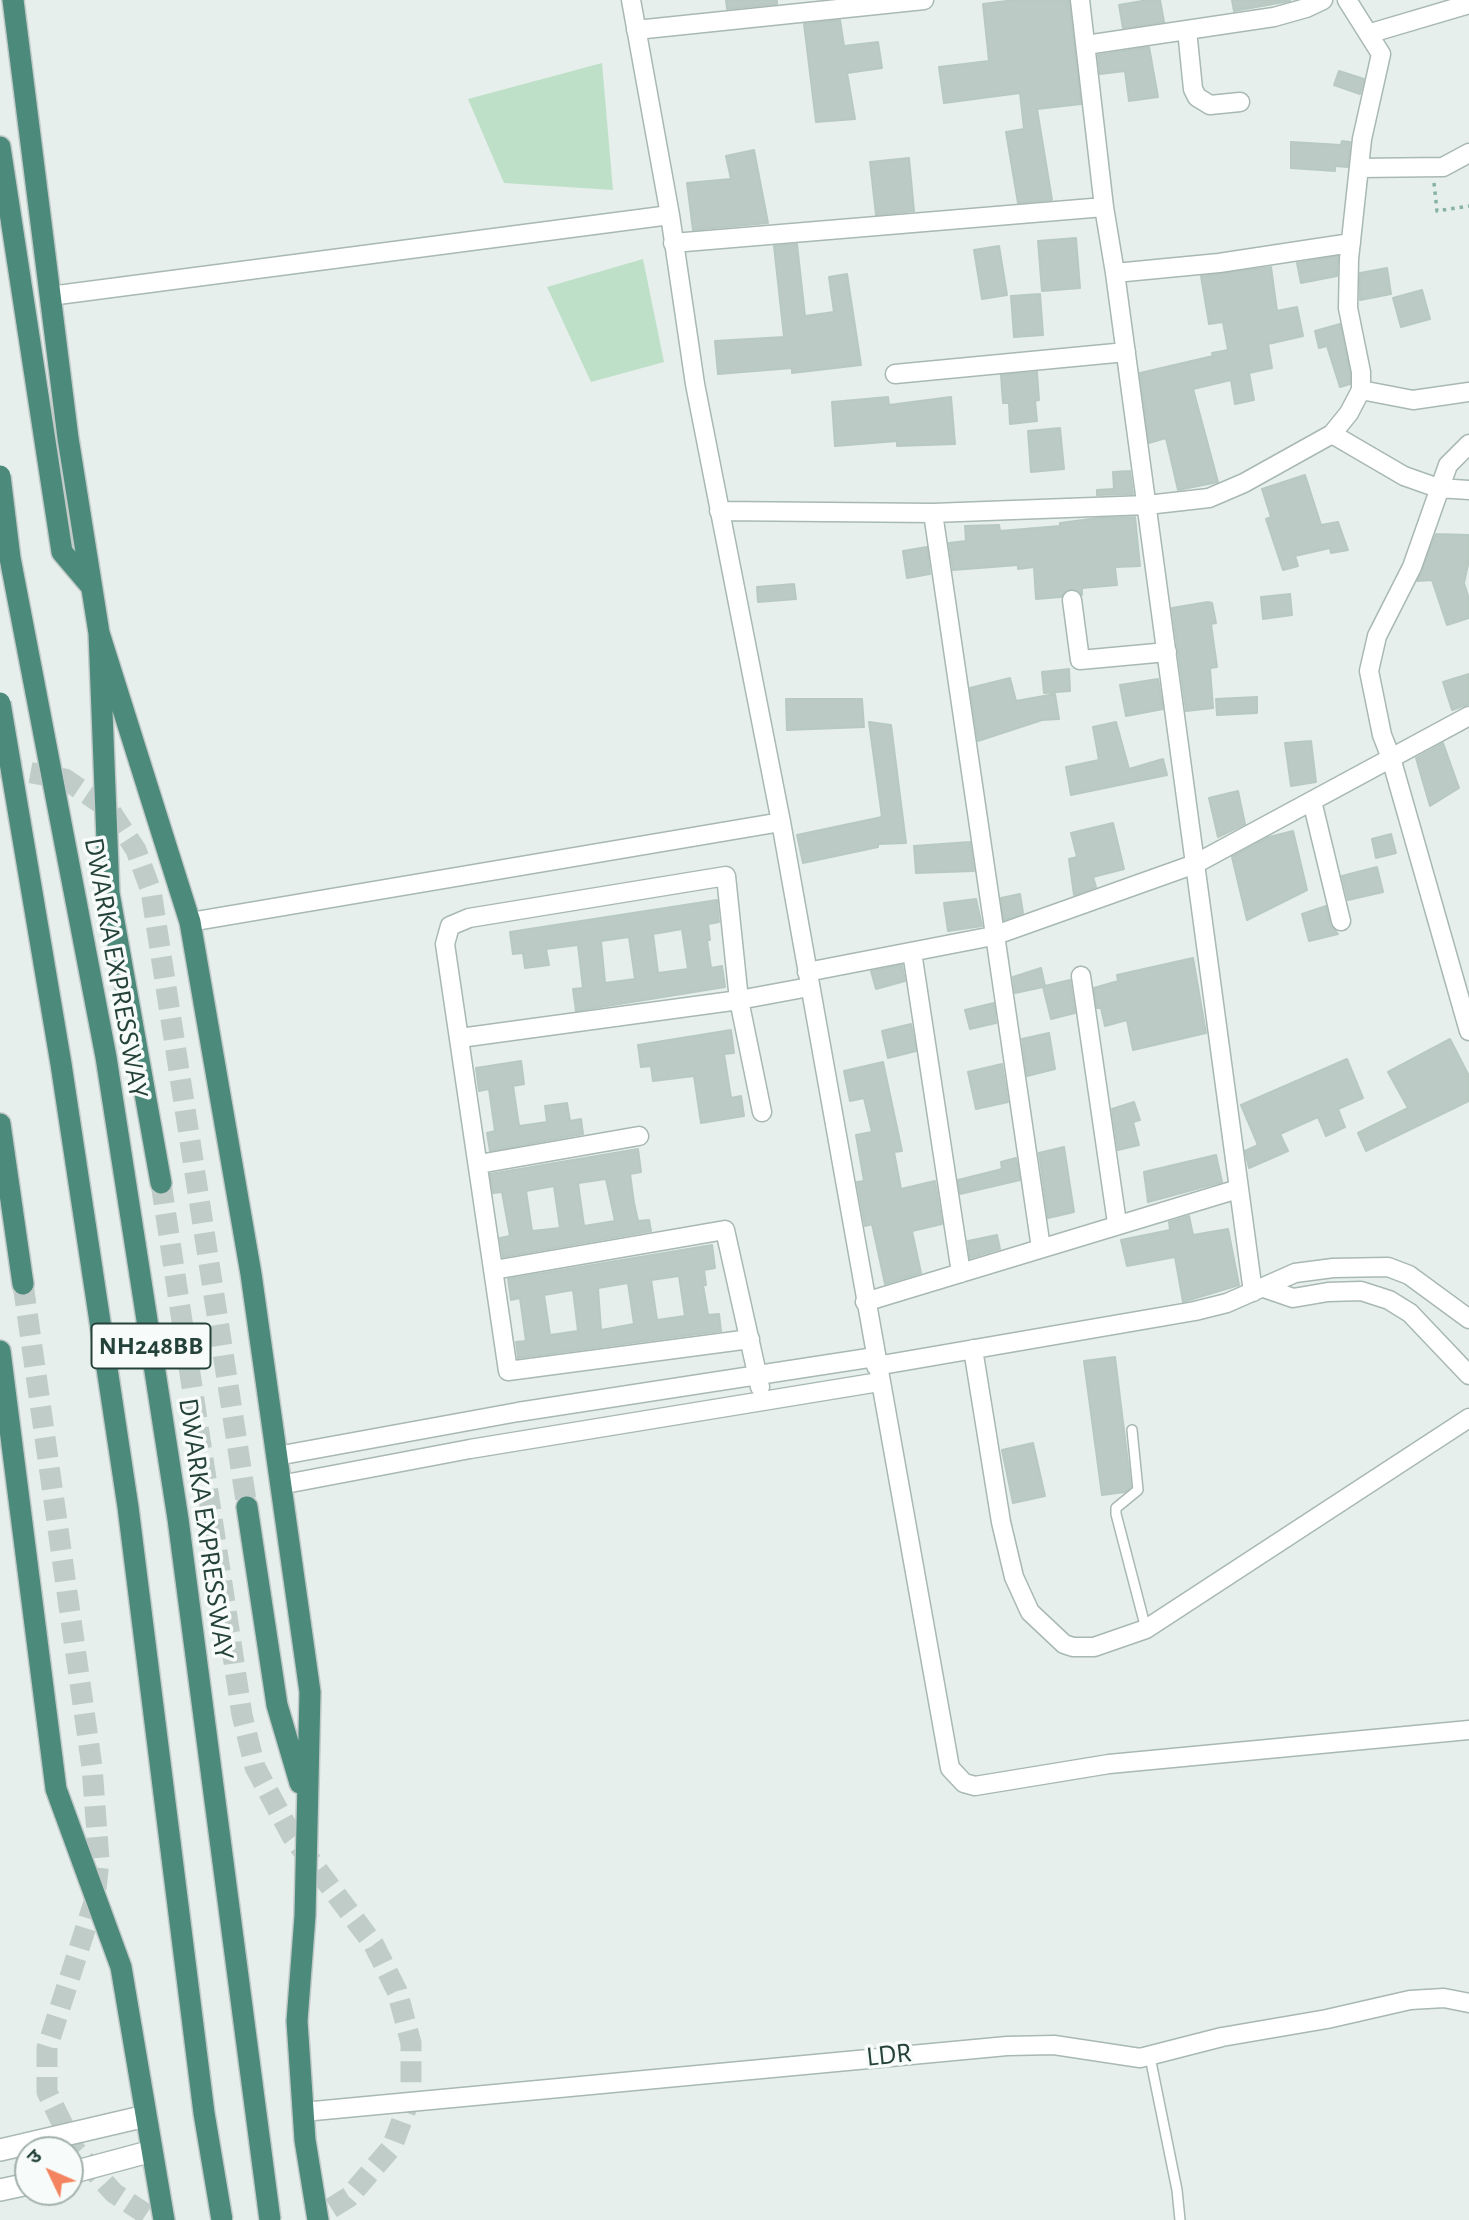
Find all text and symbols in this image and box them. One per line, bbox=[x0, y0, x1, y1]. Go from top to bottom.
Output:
street label: DWARKA EXPRESSWAY bbox=[77, 835, 155, 1101]
road number: NH248BB bbox=[92, 1324, 210, 1368]
street label: DWARKA EXPRESSWAY bbox=[171, 1396, 241, 1662]
street label: LDR bbox=[865, 2036, 913, 2074]
north arrow bbox=[14, 2136, 84, 2206]
text: उ bbox=[24, 2147, 46, 2168]

